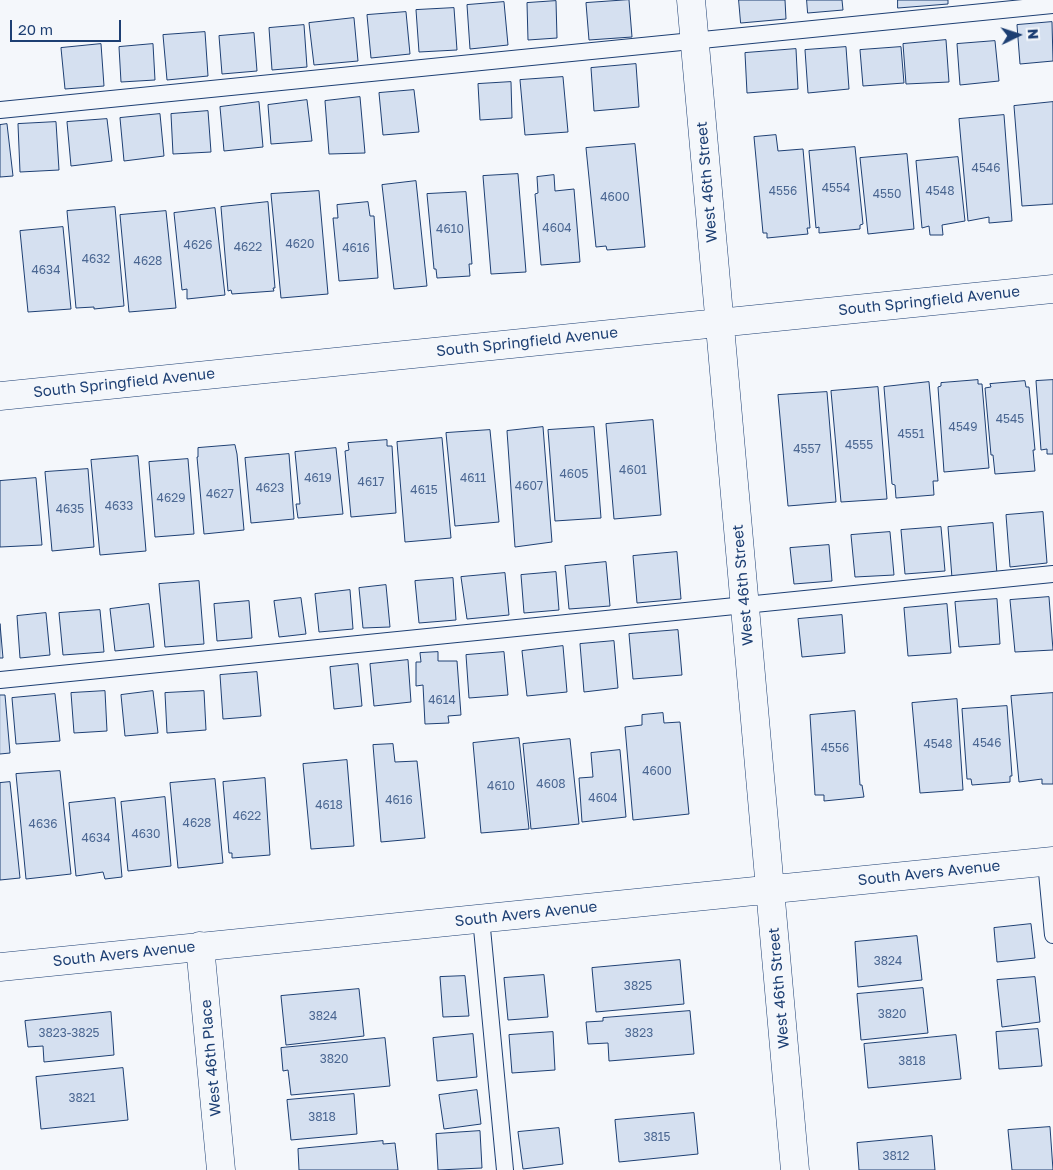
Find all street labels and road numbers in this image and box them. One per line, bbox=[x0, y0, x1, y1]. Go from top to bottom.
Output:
street label: West 46th Street bbox=[693, 121, 721, 243]
street label: South Springfield Avenue bbox=[837, 283, 1021, 319]
street label: South Springfield Avenue bbox=[435, 324, 619, 360]
street label: South Springfield Avenue bbox=[32, 365, 216, 401]
street label: West 46th Street bbox=[729, 524, 757, 646]
street label: South Avers Avenue bbox=[857, 857, 1001, 889]
street label: South Avers Avenue bbox=[454, 898, 598, 930]
street label: West 46th Street bbox=[765, 927, 793, 1049]
street label: South Avers Avenue bbox=[52, 938, 196, 970]
street label: West 46th Place bbox=[197, 999, 225, 1117]

